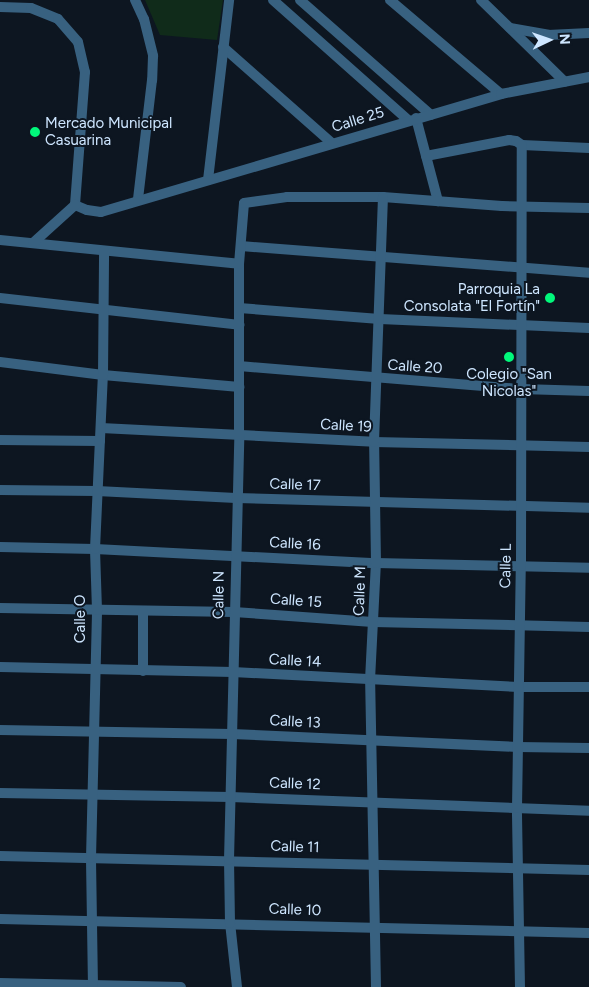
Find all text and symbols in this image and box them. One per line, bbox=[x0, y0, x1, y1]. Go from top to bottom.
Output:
north arrow bbox=[524, 15, 574, 65]
text: N bbox=[556, 33, 573, 45]
street label: Calle 25 bbox=[330, 104, 386, 136]
place label: Mercado Municipal Casuarina bbox=[45, 114, 172, 149]
marker: Mercado Municipal Casuarina bbox=[29, 126, 41, 138]
place label: Parroquia La Consolata "El Fortín" bbox=[404, 280, 540, 315]
marker: Parroquia La Consolata "El Fortín" bbox=[544, 292, 556, 304]
marker: Colegio "San Nicolas" bbox=[503, 351, 515, 363]
street label: Calle 20 bbox=[387, 356, 443, 378]
place label: Colegio "San Nicolas" bbox=[466, 365, 552, 400]
street label: Calle 19 bbox=[320, 416, 372, 436]
street label: Calle 17 bbox=[269, 475, 321, 495]
street label: Calle 16 bbox=[269, 534, 321, 554]
street label: Calle L bbox=[497, 543, 515, 589]
street label: Calle M bbox=[350, 566, 370, 616]
street label: Calle N bbox=[210, 571, 228, 619]
street label: Calle 15 bbox=[270, 590, 322, 612]
street label: Calle O bbox=[72, 595, 90, 643]
street label: Calle 14 bbox=[268, 651, 322, 671]
street label: Calle 13 bbox=[269, 712, 321, 732]
street label: Calle 12 bbox=[269, 774, 321, 794]
street label: Calle 11 bbox=[270, 837, 320, 857]
street label: Calle 10 bbox=[268, 900, 322, 920]

